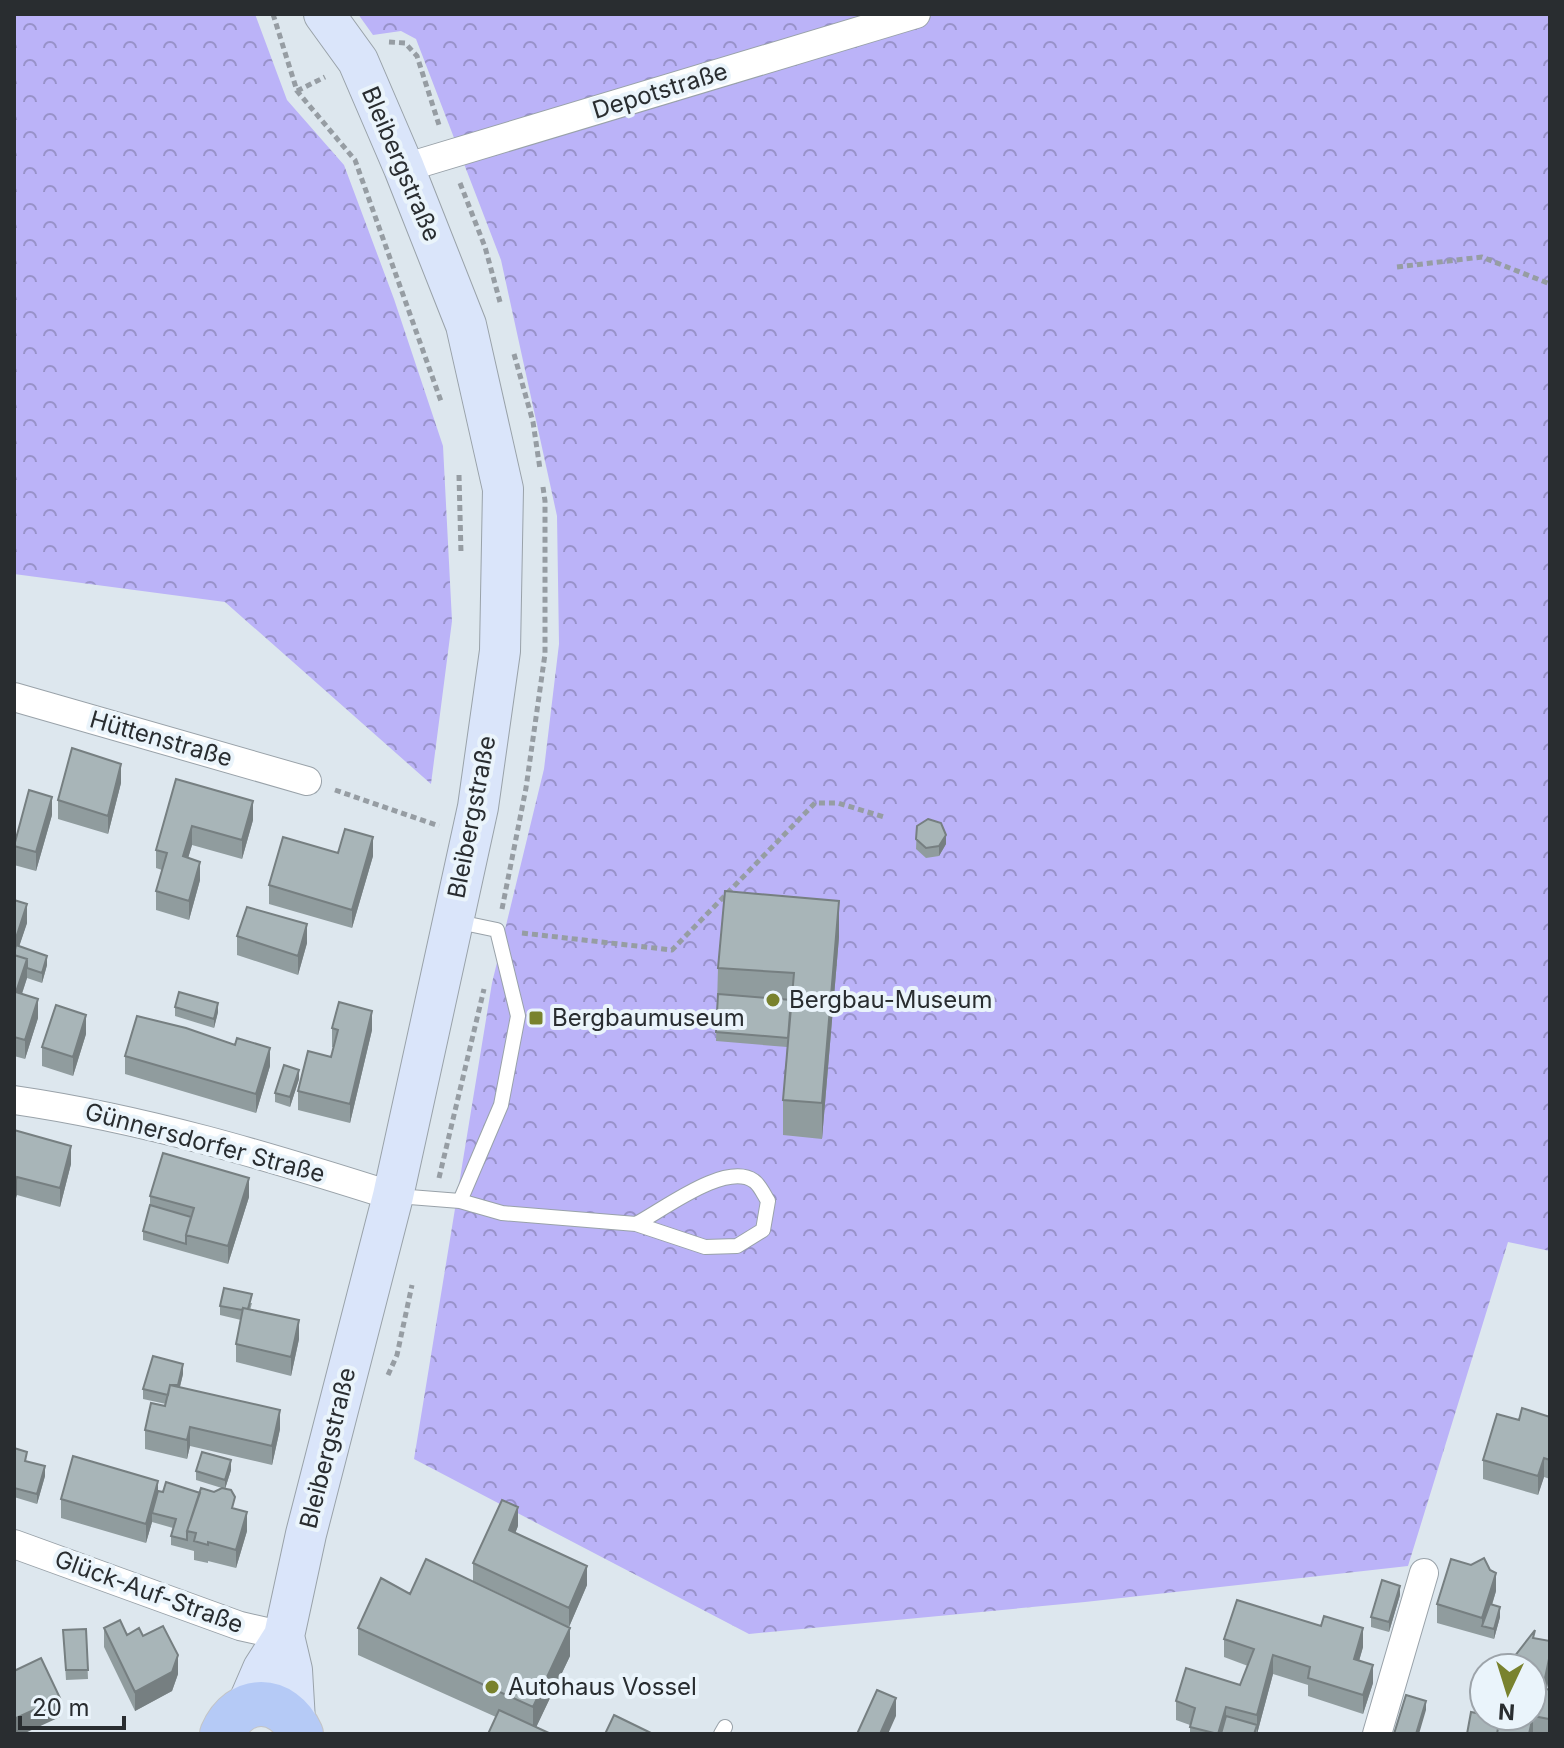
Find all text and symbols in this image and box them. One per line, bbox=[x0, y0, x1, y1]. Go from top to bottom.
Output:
street label: Depotstraße bbox=[589, 56, 731, 125]
street label: Bleibergstraße bbox=[356, 82, 447, 245]
street label: Hüttenstraße bbox=[87, 704, 236, 773]
street label: Bleibergstraße bbox=[442, 733, 502, 901]
place label: Bergbau-Museum bbox=[789, 985, 992, 1014]
marker: Bergbau-Museum bbox=[764, 991, 782, 1009]
place label: Bergbaumuseum bbox=[552, 1003, 745, 1032]
marker: Bergbaumuseum bbox=[527, 1009, 545, 1027]
street label: Günnersdorfer Straße bbox=[82, 1097, 328, 1189]
street label: Bleibergstraße bbox=[293, 1364, 362, 1532]
street label: Glück-Auf-Straße bbox=[51, 1544, 247, 1639]
north arrow bbox=[1468, 1652, 1548, 1732]
place label: Autohaus Vossel bbox=[508, 1672, 697, 1701]
marker: Autohaus Vossel bbox=[483, 1678, 501, 1696]
scale bar bbox=[20, 1680, 124, 1730]
text: 20 m bbox=[32, 1693, 90, 1722]
text: N bbox=[1497, 1698, 1516, 1726]

